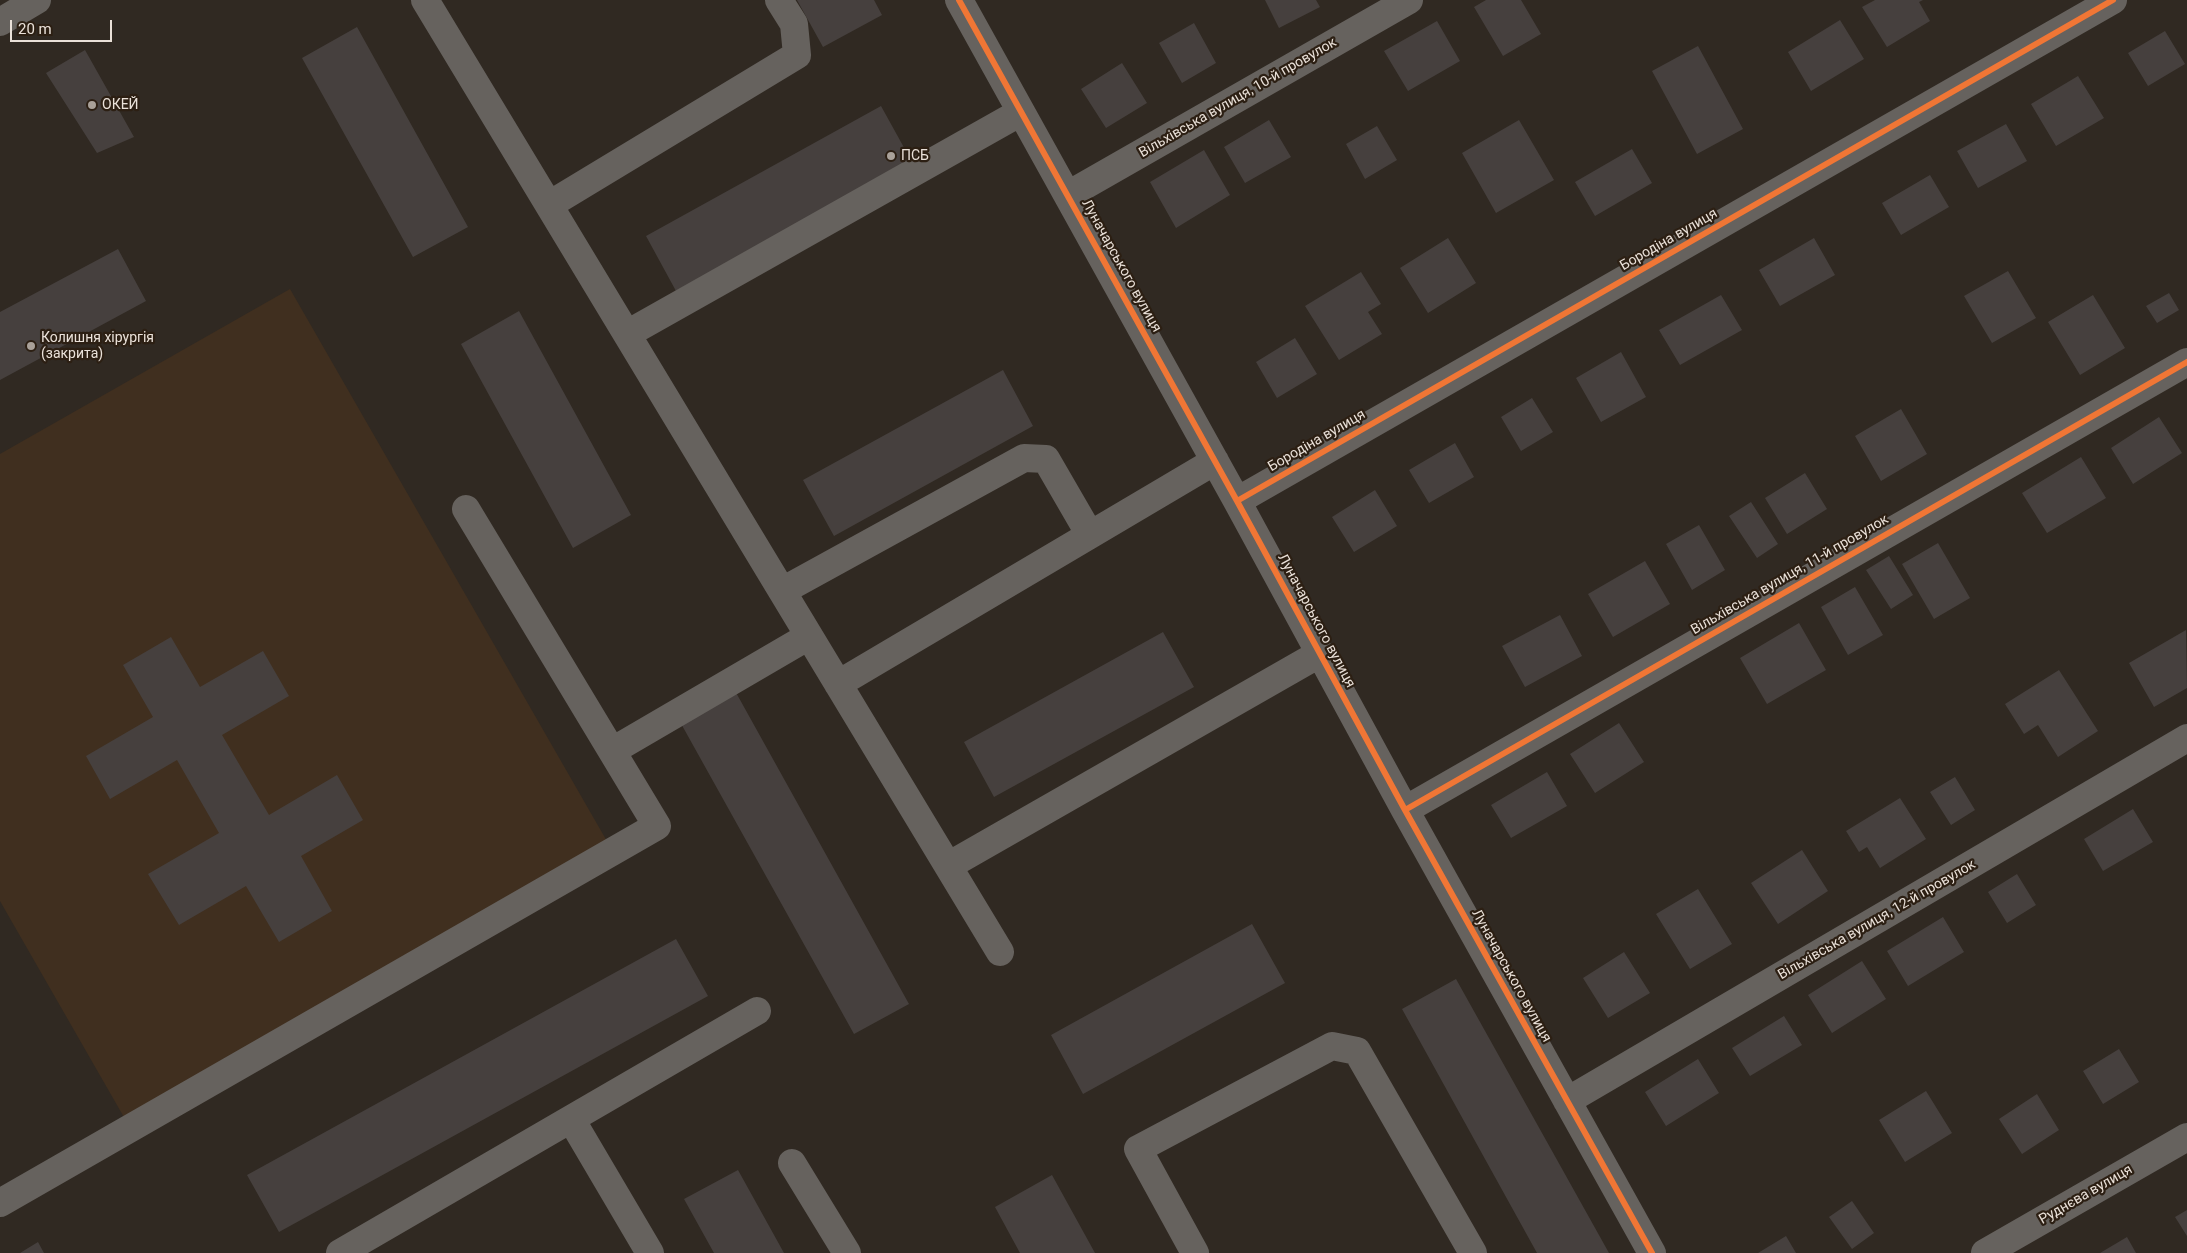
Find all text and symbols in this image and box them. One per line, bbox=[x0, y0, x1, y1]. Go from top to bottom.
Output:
scale bar bbox=[12, 10, 115, 42]
text: 20 m bbox=[18, 20, 52, 38]
street label: Вільхівська вулиця, 10-й провулок bbox=[1136, 34, 1340, 162]
place label: ОКЕЙ bbox=[102, 97, 139, 113]
marker: ОКЕЙ bbox=[86, 99, 98, 111]
place label: ПСБ bbox=[901, 148, 929, 164]
marker: ПСБ bbox=[885, 150, 897, 162]
street label: Луначарського вулиця bbox=[1077, 197, 1165, 335]
street label: Бородіна вулиця bbox=[1617, 205, 1721, 275]
place label: Колишня хірургія (закрита) bbox=[41, 330, 154, 362]
marker: Колишня хірургія (закрита) bbox=[25, 340, 37, 352]
street label: Бородіна вулиця bbox=[1265, 406, 1369, 476]
street label: Вільхівська вулиця, 11-й провулок bbox=[1688, 511, 1892, 639]
street label: Луначарського вулиця bbox=[1274, 551, 1358, 691]
street label: Вільхівська вулиця, 12-й провулок bbox=[1775, 856, 1979, 984]
street label: Луначарського вулиця bbox=[1467, 907, 1555, 1045]
street label: Руднєва вулиця bbox=[2036, 1162, 2136, 1228]

